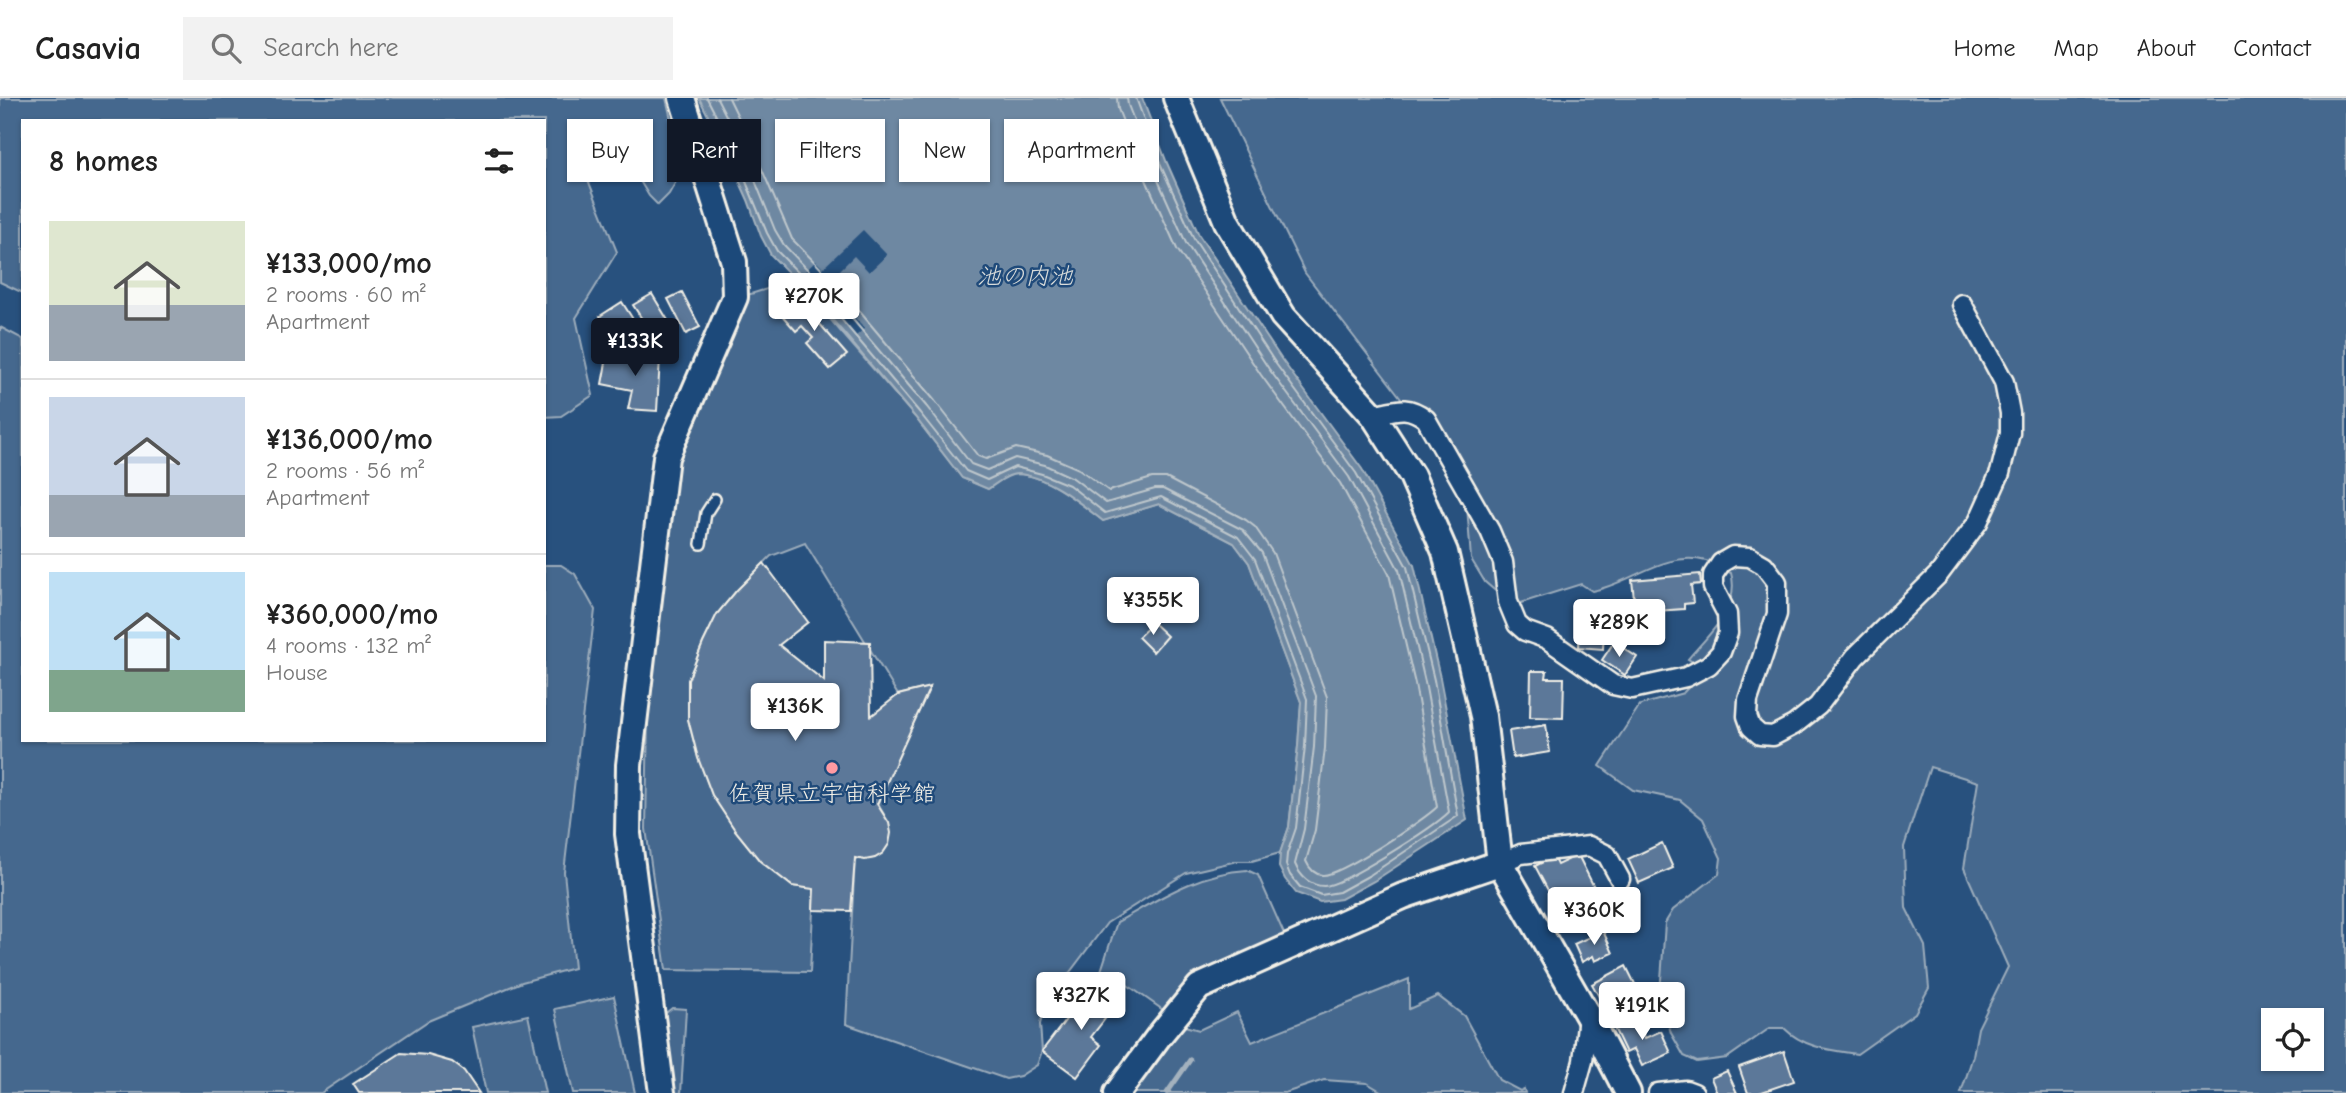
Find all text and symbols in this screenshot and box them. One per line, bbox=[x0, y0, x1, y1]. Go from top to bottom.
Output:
search box bbox=[183, 17, 673, 80]
text: Casavia bbox=[35, 29, 141, 67]
icon: search bbox=[207, 29, 245, 67]
text: Search here bbox=[263, 33, 399, 63]
text: Home bbox=[1954, 34, 2015, 62]
text: Map bbox=[2053, 34, 2099, 62]
text: About bbox=[2137, 34, 2195, 62]
text: Contact bbox=[2233, 34, 2311, 62]
chip: Buy bbox=[567, 119, 653, 182]
chip: Rent bbox=[667, 119, 761, 182]
chip: Filters bbox=[775, 119, 885, 182]
chip: New bbox=[899, 119, 990, 182]
chip: Apartment bbox=[1004, 119, 1159, 182]
icon: filters bbox=[480, 142, 518, 180]
text: 8 homes bbox=[49, 144, 158, 179]
text: ¥133,000/mo bbox=[266, 246, 432, 281]
icon: home bbox=[105, 249, 189, 333]
water label: 池の内池 bbox=[977, 262, 1074, 290]
pin: ¥270K bbox=[765, 274, 863, 333]
text: 2 rooms · 60 m² bbox=[266, 281, 426, 308]
text: ¥270K bbox=[785, 282, 844, 309]
text: Apartment bbox=[266, 308, 369, 335]
pin: ¥133K bbox=[586, 318, 684, 378]
text: ¥133K bbox=[607, 327, 663, 354]
text: ¥136,000/mo bbox=[266, 422, 433, 457]
icon: home bbox=[105, 425, 189, 509]
text: 2 rooms · 56 m² bbox=[266, 457, 424, 484]
text: Apartment bbox=[266, 484, 369, 511]
pin: ¥355K bbox=[1104, 578, 1202, 637]
text: ¥355K bbox=[1123, 586, 1183, 613]
text: ¥360,000/mo bbox=[266, 597, 438, 632]
icon: home bbox=[105, 600, 189, 684]
pin: ¥289K bbox=[1570, 600, 1668, 659]
text: ¥289K bbox=[1589, 608, 1649, 635]
text: 4 rooms · 132 m² bbox=[266, 632, 431, 659]
text: House bbox=[266, 659, 328, 686]
pin: ¥136K bbox=[746, 684, 844, 743]
text: ¥136K bbox=[767, 692, 823, 719]
marker: 佐賀県立宇宙科学館 bbox=[824, 760, 840, 776]
place label: 佐賀県立宇宙科学館 bbox=[729, 780, 936, 807]
pin: ¥360K bbox=[1545, 888, 1643, 947]
text: ¥360K bbox=[1564, 896, 1624, 923]
pin: ¥327K bbox=[1032, 972, 1130, 1032]
text: ¥327K bbox=[1052, 981, 1110, 1008]
pin: ¥191K bbox=[1593, 982, 1691, 1042]
text: ¥191K bbox=[1615, 991, 1669, 1018]
map controls bbox=[2261, 1008, 2324, 1071]
button: locate bbox=[2261, 1008, 2324, 1071]

